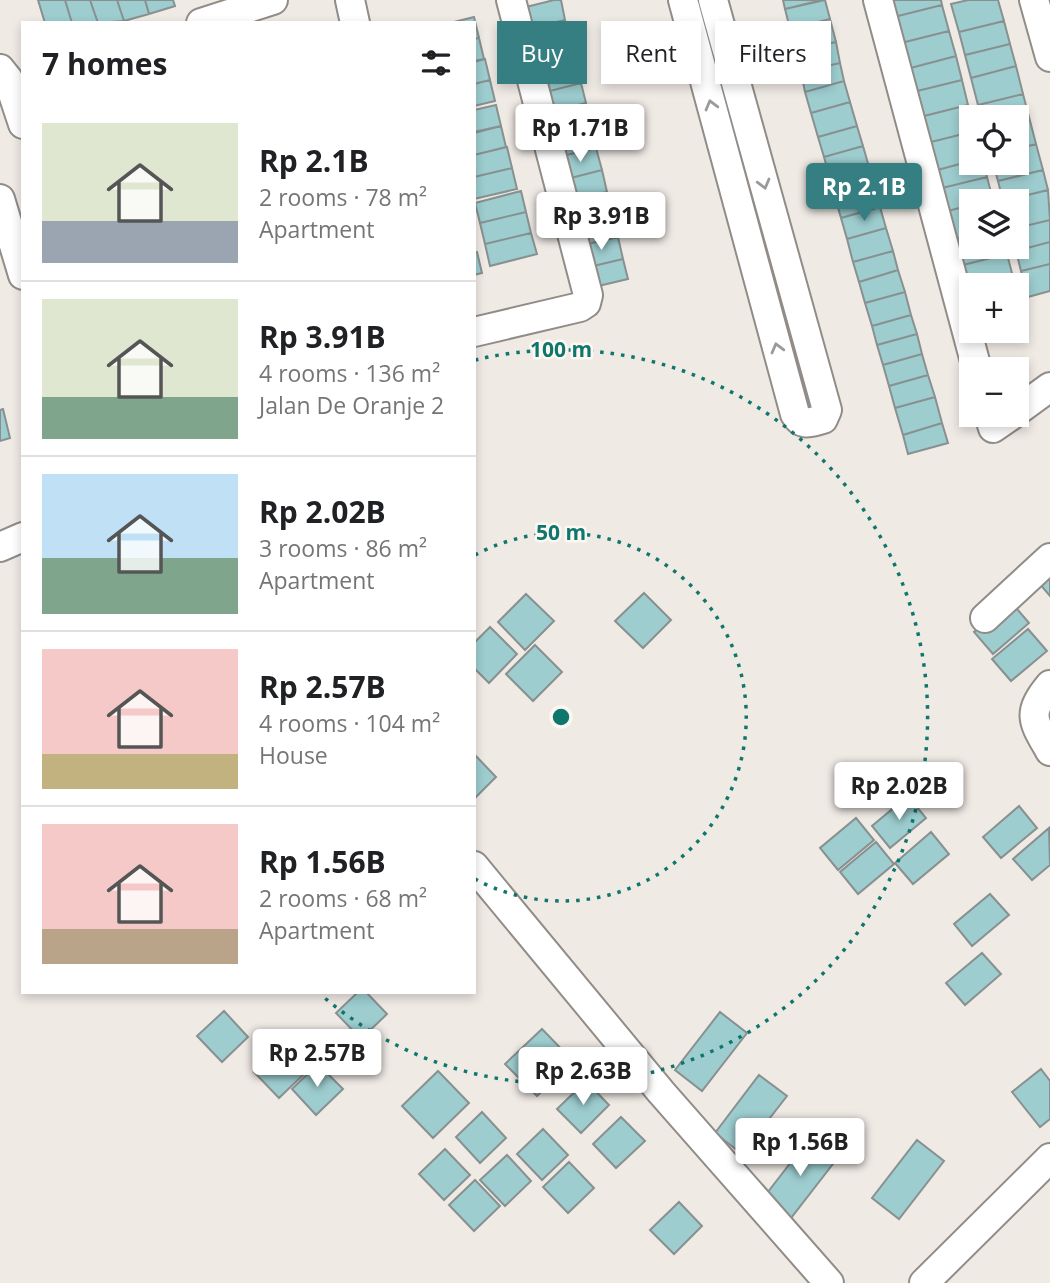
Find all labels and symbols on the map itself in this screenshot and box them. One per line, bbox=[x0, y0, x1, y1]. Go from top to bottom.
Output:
one-way arrow bbox=[705, 99, 720, 111]
pin: Rp 1.71B bbox=[508, 104, 652, 164]
pin: Rp 2.1B bbox=[799, 164, 929, 223]
one-way arrow bbox=[756, 178, 771, 190]
pin: Rp 3.91B bbox=[529, 192, 673, 252]
text: 100 m bbox=[530, 335, 592, 363]
one-way arrow bbox=[771, 342, 785, 354]
text: 50 m bbox=[536, 518, 586, 546]
centre of rings bbox=[549, 705, 573, 729]
pin: Rp 2.02B bbox=[827, 762, 971, 822]
pin: Rp 2.57B bbox=[245, 1030, 389, 1089]
pin: Rp 2.63B bbox=[511, 1048, 655, 1107]
pin: Rp 1.56B bbox=[728, 1118, 872, 1178]

